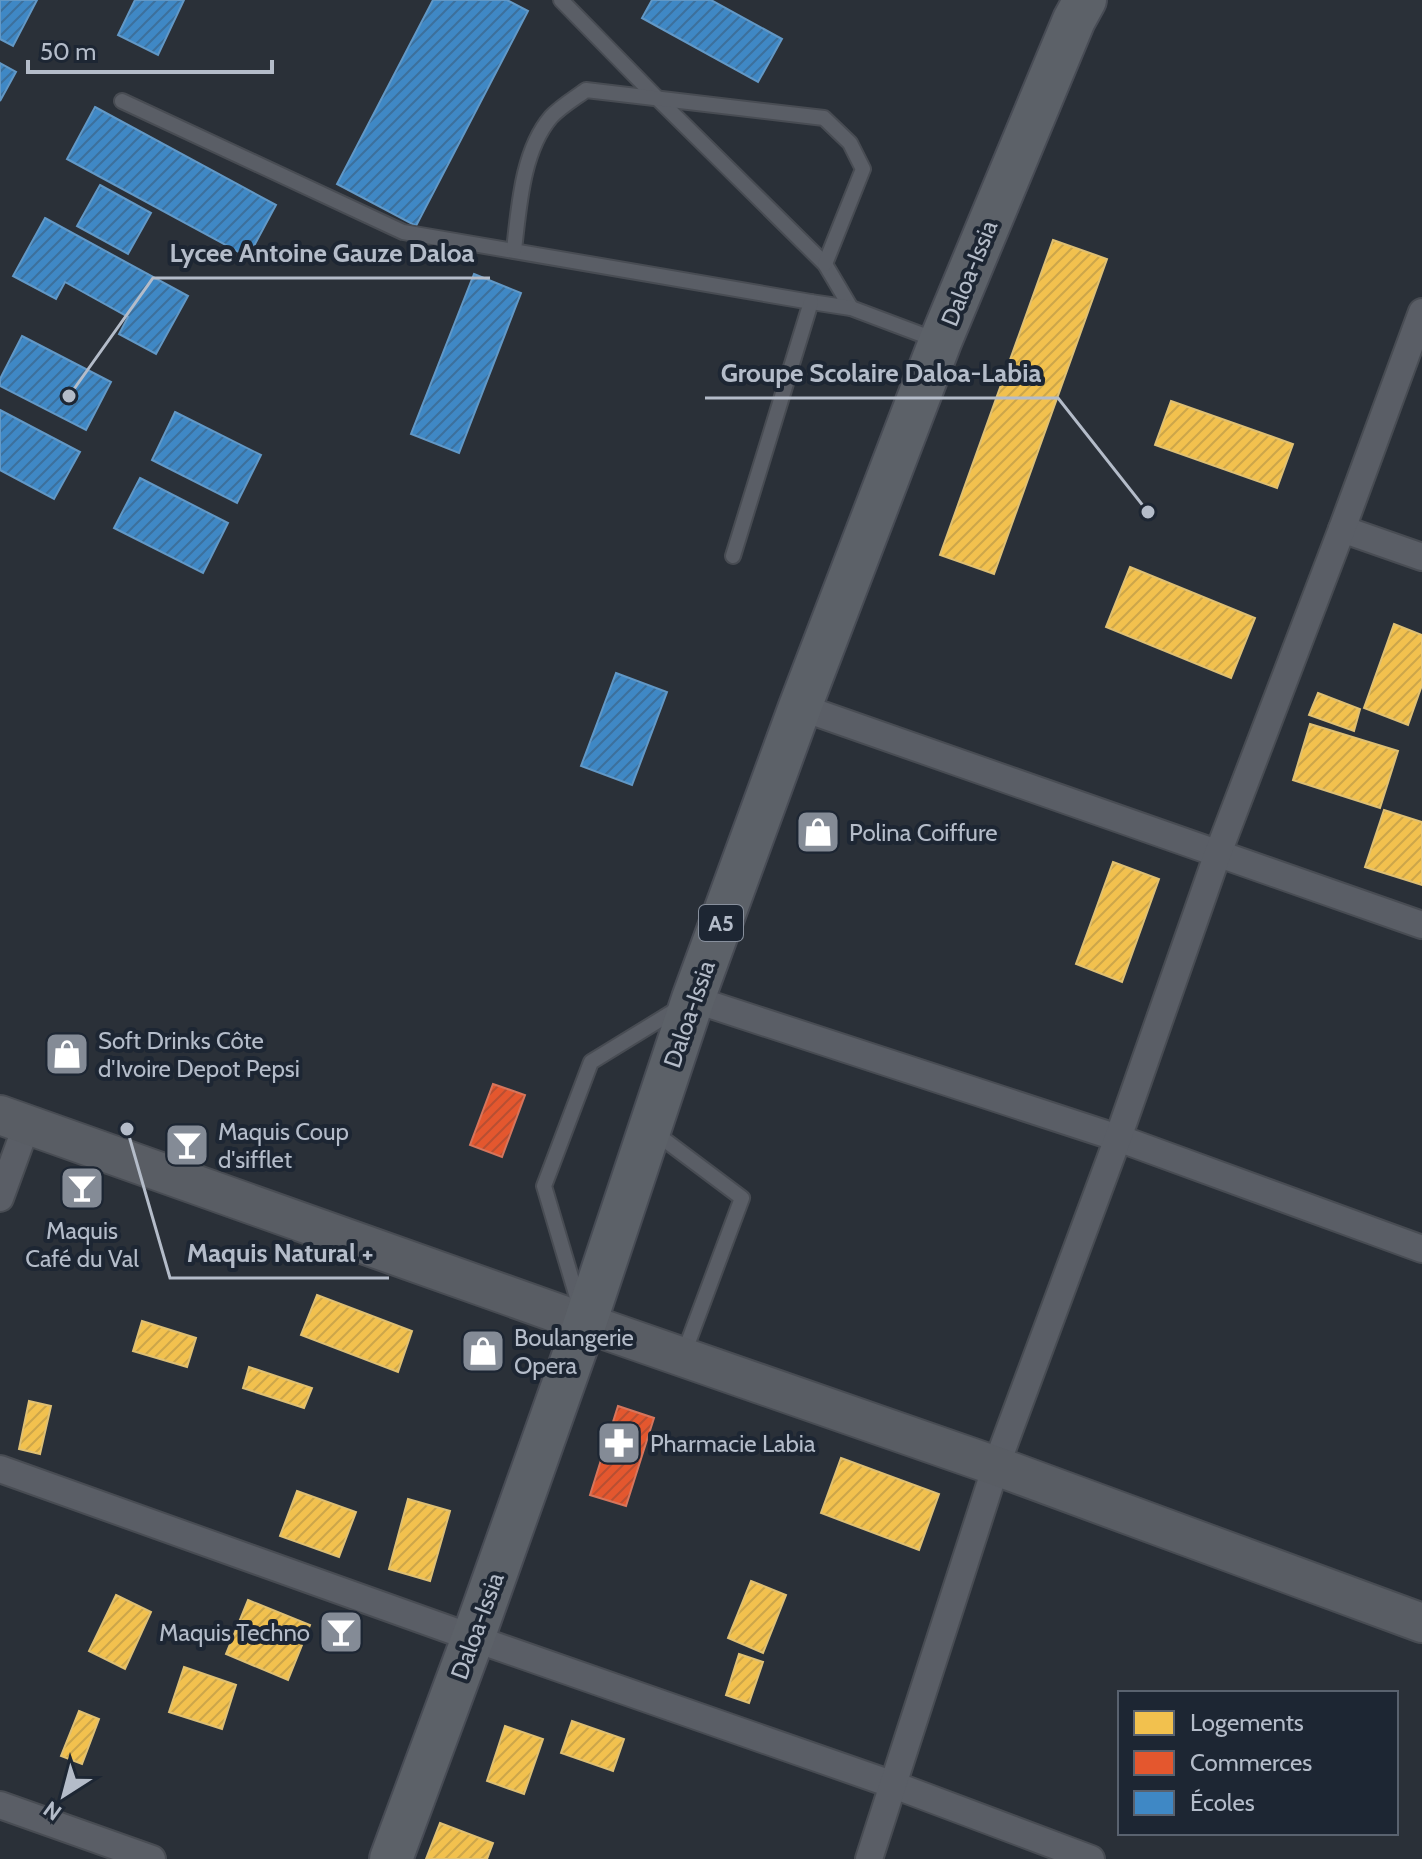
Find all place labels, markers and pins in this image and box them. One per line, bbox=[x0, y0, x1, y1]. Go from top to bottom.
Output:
callout: Lycee Antoine Gauze Daloa bbox=[153, 228, 490, 278]
callout: Groupe Scolaire Daloa-Labia bbox=[705, 348, 1058, 398]
shop icon: Polina Coiffure bbox=[794, 808, 842, 856]
place label: Polina Coiffure bbox=[849, 818, 997, 847]
place label: Soft Drinks Côte d'Ivoire Depot Pepsi bbox=[98, 1026, 300, 1083]
shop icon: Soft Drinks Côte d'Ivoire Depot Pepsi bbox=[43, 1030, 91, 1078]
place label: Maquis Coup d'sifflet bbox=[218, 1117, 349, 1174]
bar icon: Maquis Coup d'sifflet bbox=[163, 1121, 211, 1169]
bar icon: Maquis Café du Val bbox=[58, 1164, 106, 1212]
place label: Maquis Café du Val bbox=[25, 1216, 139, 1273]
callout: Maquis Natural + bbox=[170, 1228, 389, 1278]
place label: Boulangerie Opera bbox=[514, 1323, 634, 1380]
shop icon: Boulangerie Opera bbox=[459, 1327, 507, 1375]
pharmacy icon: Pharmacie Labia bbox=[595, 1419, 643, 1467]
place label: Pharmacie Labia bbox=[650, 1429, 816, 1458]
bar icon: Maquis Techno bbox=[317, 1608, 365, 1656]
place label: Maquis Techno bbox=[159, 1618, 310, 1647]

